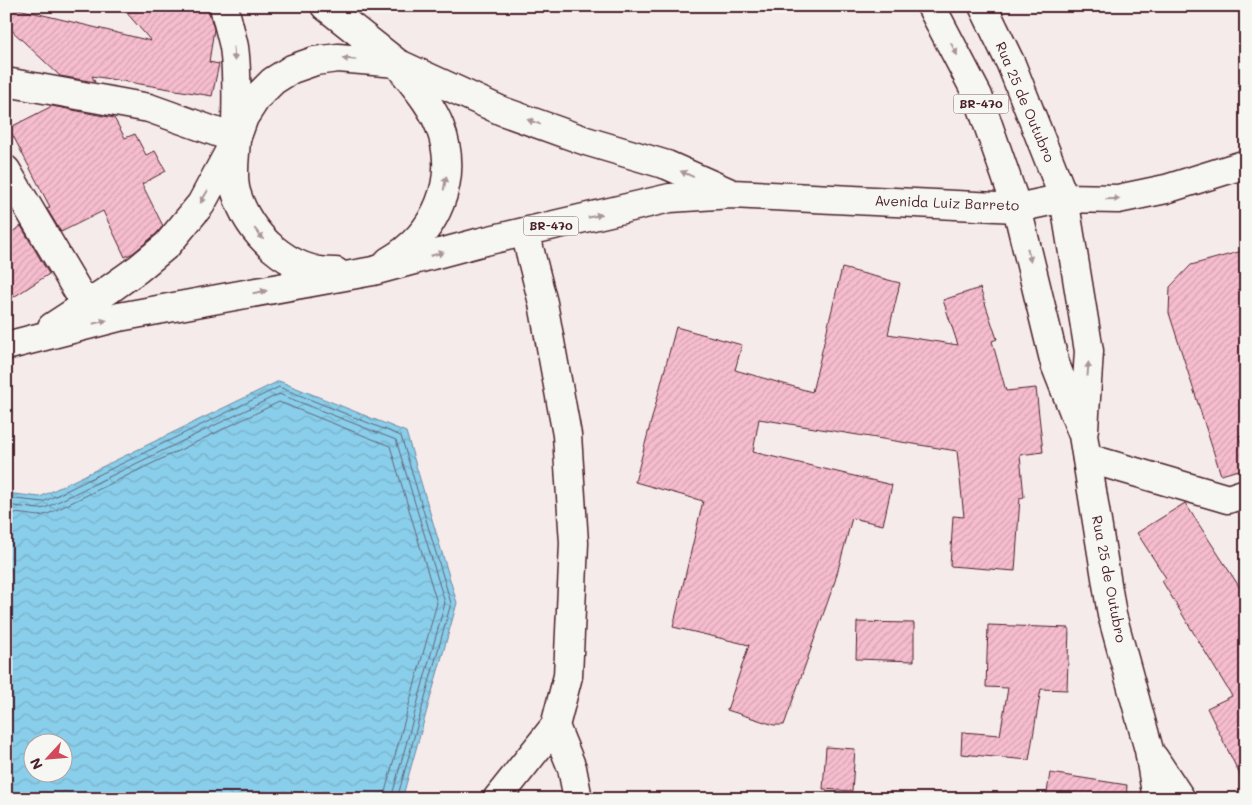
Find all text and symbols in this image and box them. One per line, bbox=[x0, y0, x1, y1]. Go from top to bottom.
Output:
street label: Rua 25 de Outubro bbox=[991, 39, 1059, 165]
one-way arrow bbox=[950, 42, 958, 57]
one-way arrow bbox=[230, 46, 238, 62]
one-way arrow bbox=[340, 55, 356, 63]
road number: BR-470 bbox=[954, 95, 1008, 114]
one-way arrow bbox=[526, 118, 541, 125]
one-way arrow bbox=[680, 170, 694, 178]
one-way arrow bbox=[441, 174, 449, 190]
one-way arrow bbox=[200, 190, 208, 205]
street label: Avenida Luiz Barreto bbox=[874, 190, 1020, 215]
one-way arrow bbox=[1105, 194, 1121, 202]
one-way arrow bbox=[588, 212, 603, 220]
road number: BR-470 bbox=[524, 217, 578, 236]
one-way arrow bbox=[253, 227, 264, 240]
one-way arrow bbox=[1025, 248, 1033, 263]
one-way arrow bbox=[430, 250, 445, 258]
one-way arrow bbox=[252, 287, 268, 295]
one-way arrow bbox=[93, 318, 108, 326]
one-way arrow bbox=[1084, 361, 1092, 377]
street label: Rua 25 de Outubro bbox=[1088, 514, 1131, 644]
north arrow bbox=[22, 732, 72, 782]
text: N bbox=[25, 755, 47, 773]

